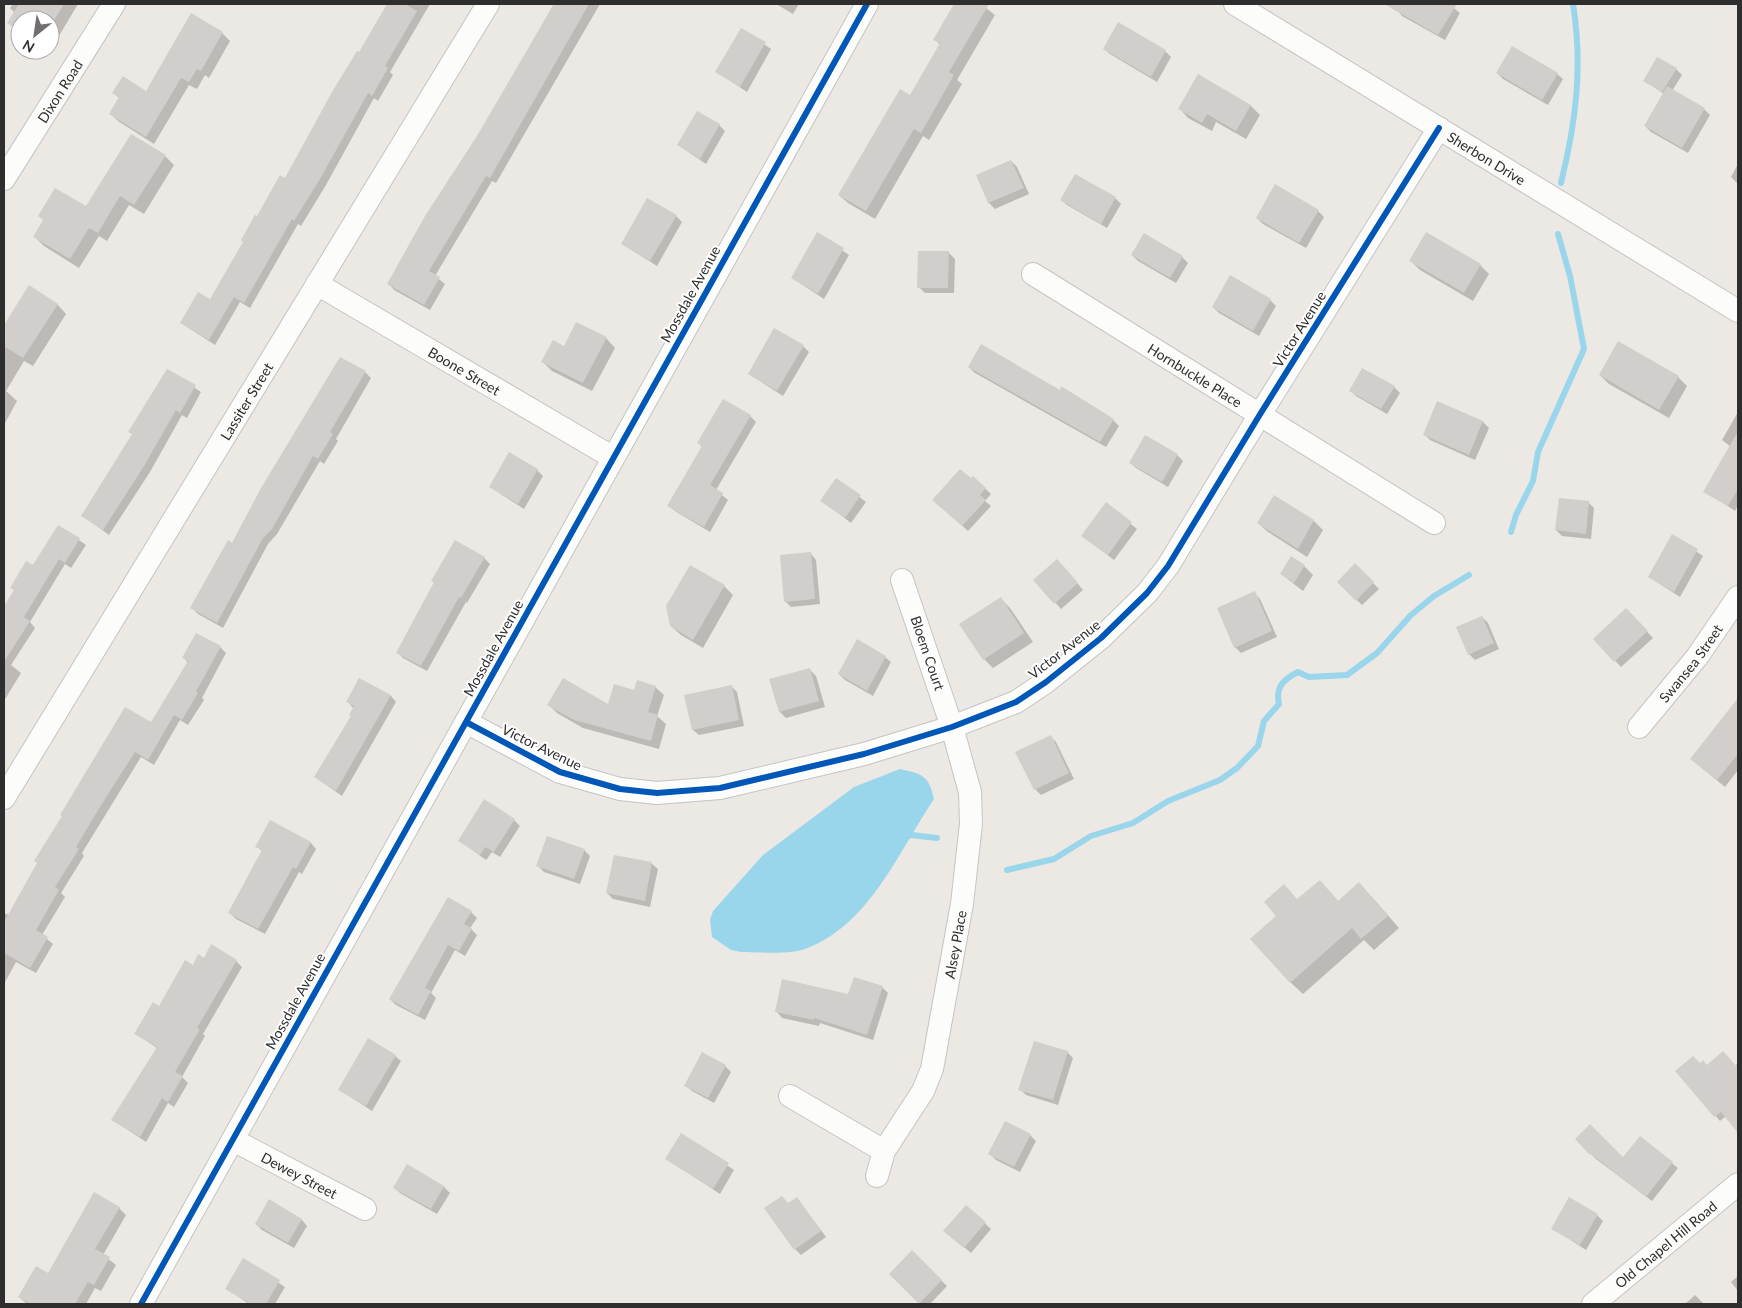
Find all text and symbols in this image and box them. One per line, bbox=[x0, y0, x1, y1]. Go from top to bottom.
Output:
north arrow bbox=[10, 10, 60, 60]
text: N bbox=[19, 37, 37, 57]
street label: Dixon Road bbox=[33, 56, 85, 126]
street label: Sherbon Drive bbox=[1445, 127, 1529, 188]
street label: Mossdale Avenue bbox=[656, 243, 724, 345]
street label: Victor Avenue bbox=[1269, 288, 1329, 370]
street label: Hornbuckle Place bbox=[1145, 339, 1246, 410]
street label: Boone Street bbox=[425, 343, 504, 398]
street label: Lassiter Street bbox=[216, 359, 276, 443]
street label: Mossdale Avenue bbox=[459, 597, 527, 699]
street label: Bloem Court bbox=[907, 613, 949, 693]
street label: Victor Avenue bbox=[1025, 616, 1103, 682]
street label: Swansea Street bbox=[1655, 621, 1726, 705]
street label: Victor Avenue bbox=[499, 720, 585, 774]
street label: Alsey Place bbox=[940, 909, 969, 980]
street label: Mossdale Avenue bbox=[261, 950, 329, 1052]
street label: Dewey Street bbox=[259, 1148, 340, 1202]
street label: Old Chapel Hill Road bbox=[1611, 1197, 1720, 1291]

